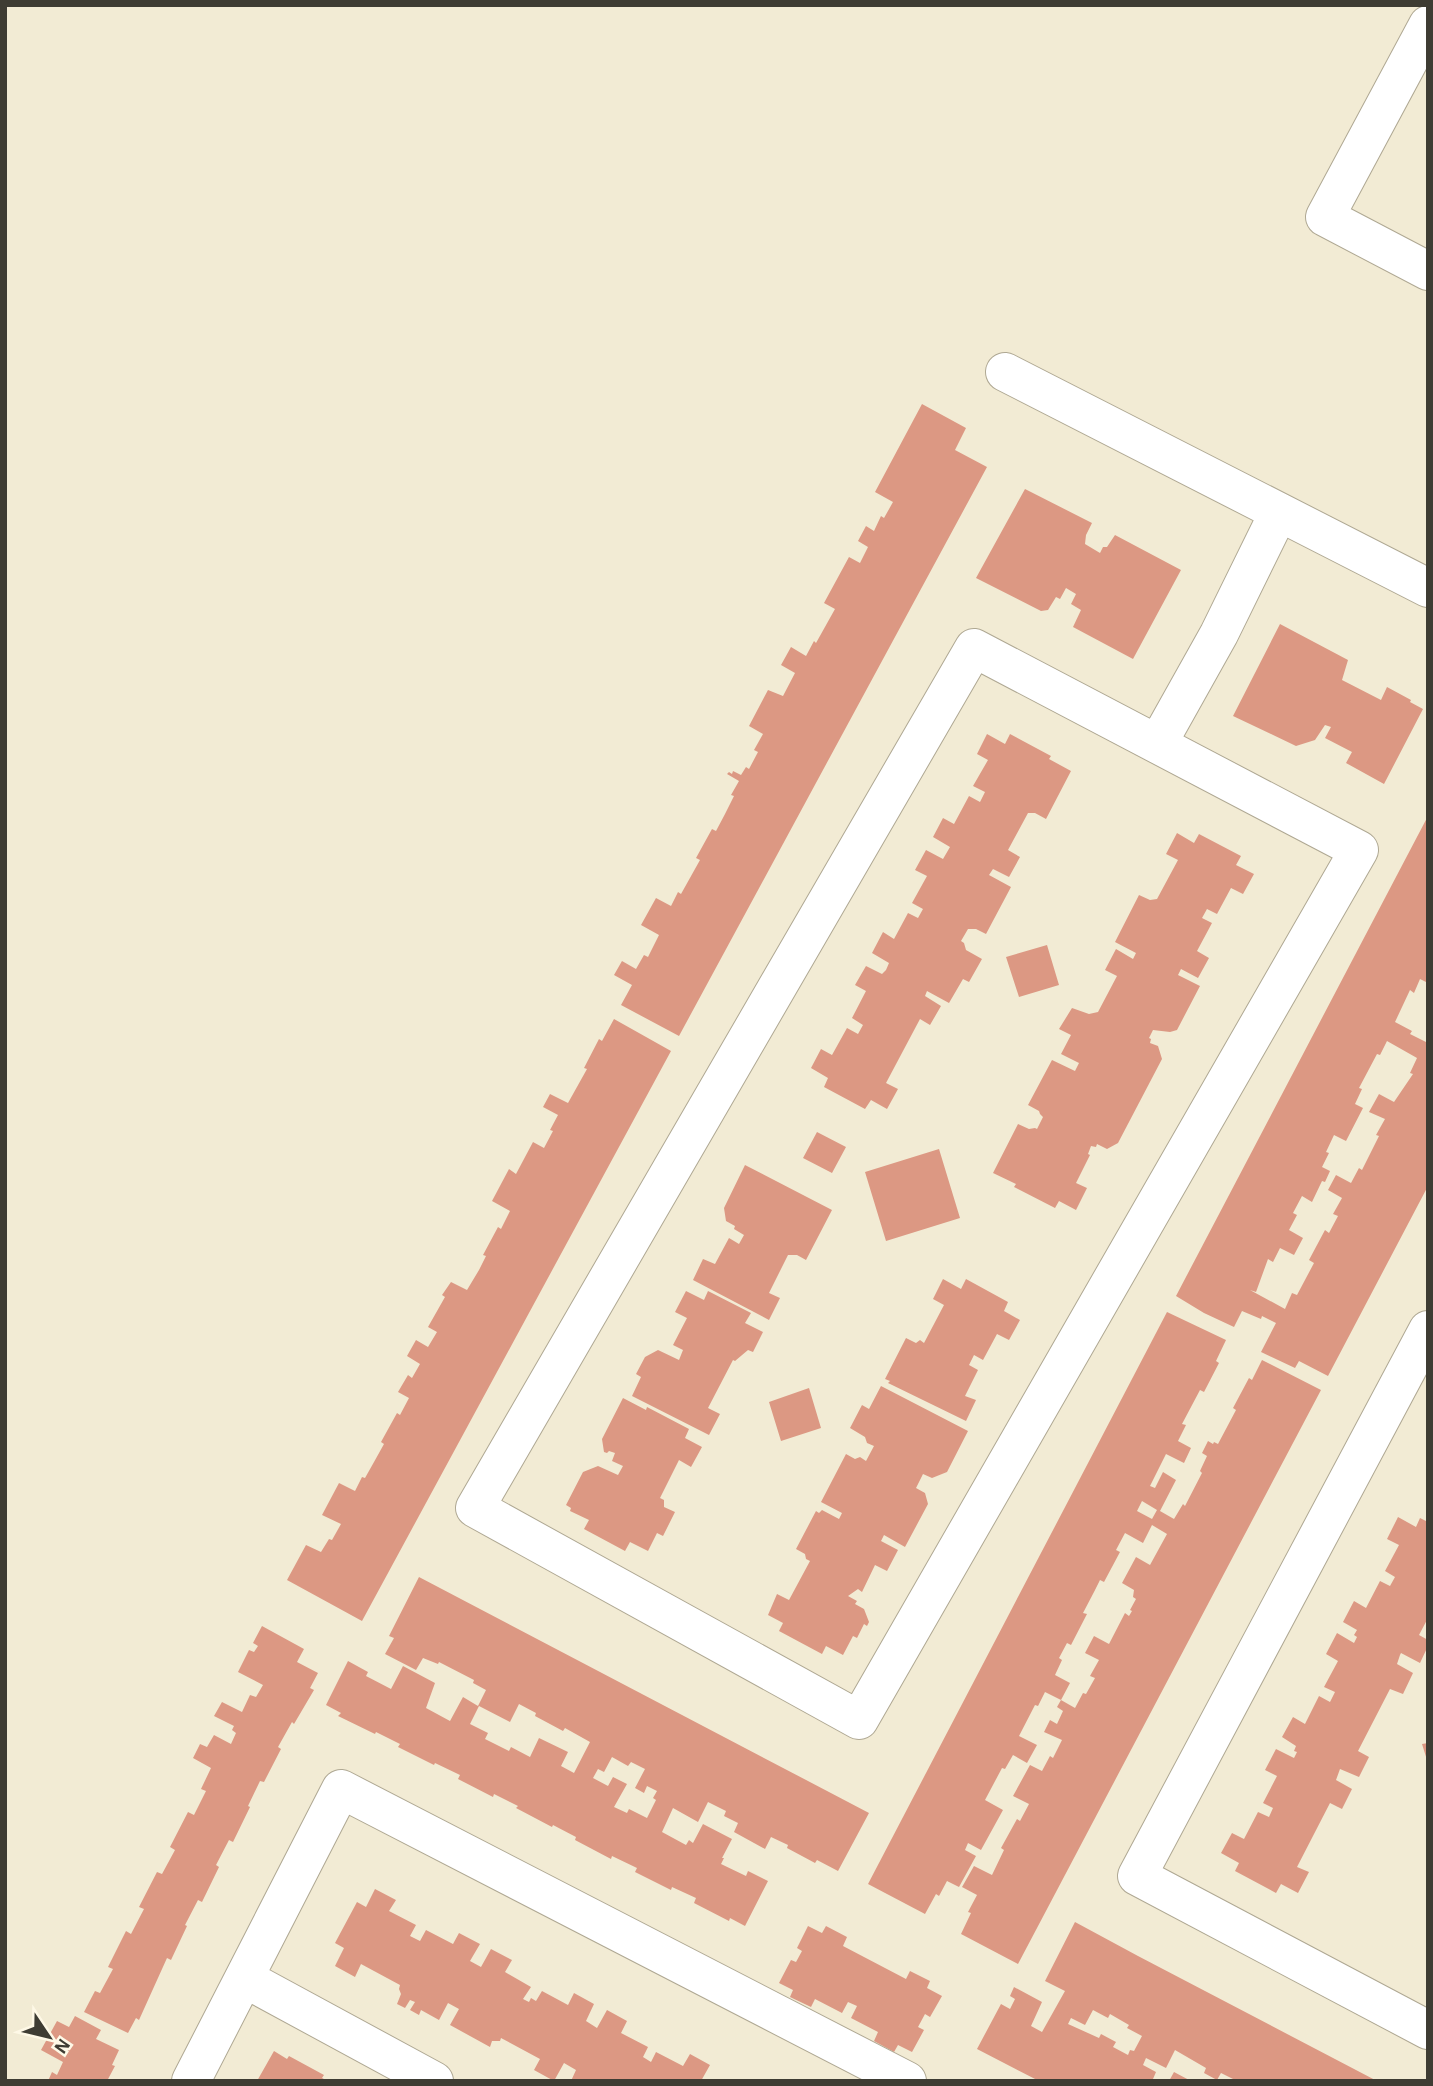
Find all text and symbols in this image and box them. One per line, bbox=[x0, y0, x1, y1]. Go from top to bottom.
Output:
north arrow bbox=[14, 2002, 84, 2072]
text: N bbox=[50, 2035, 73, 2057]

